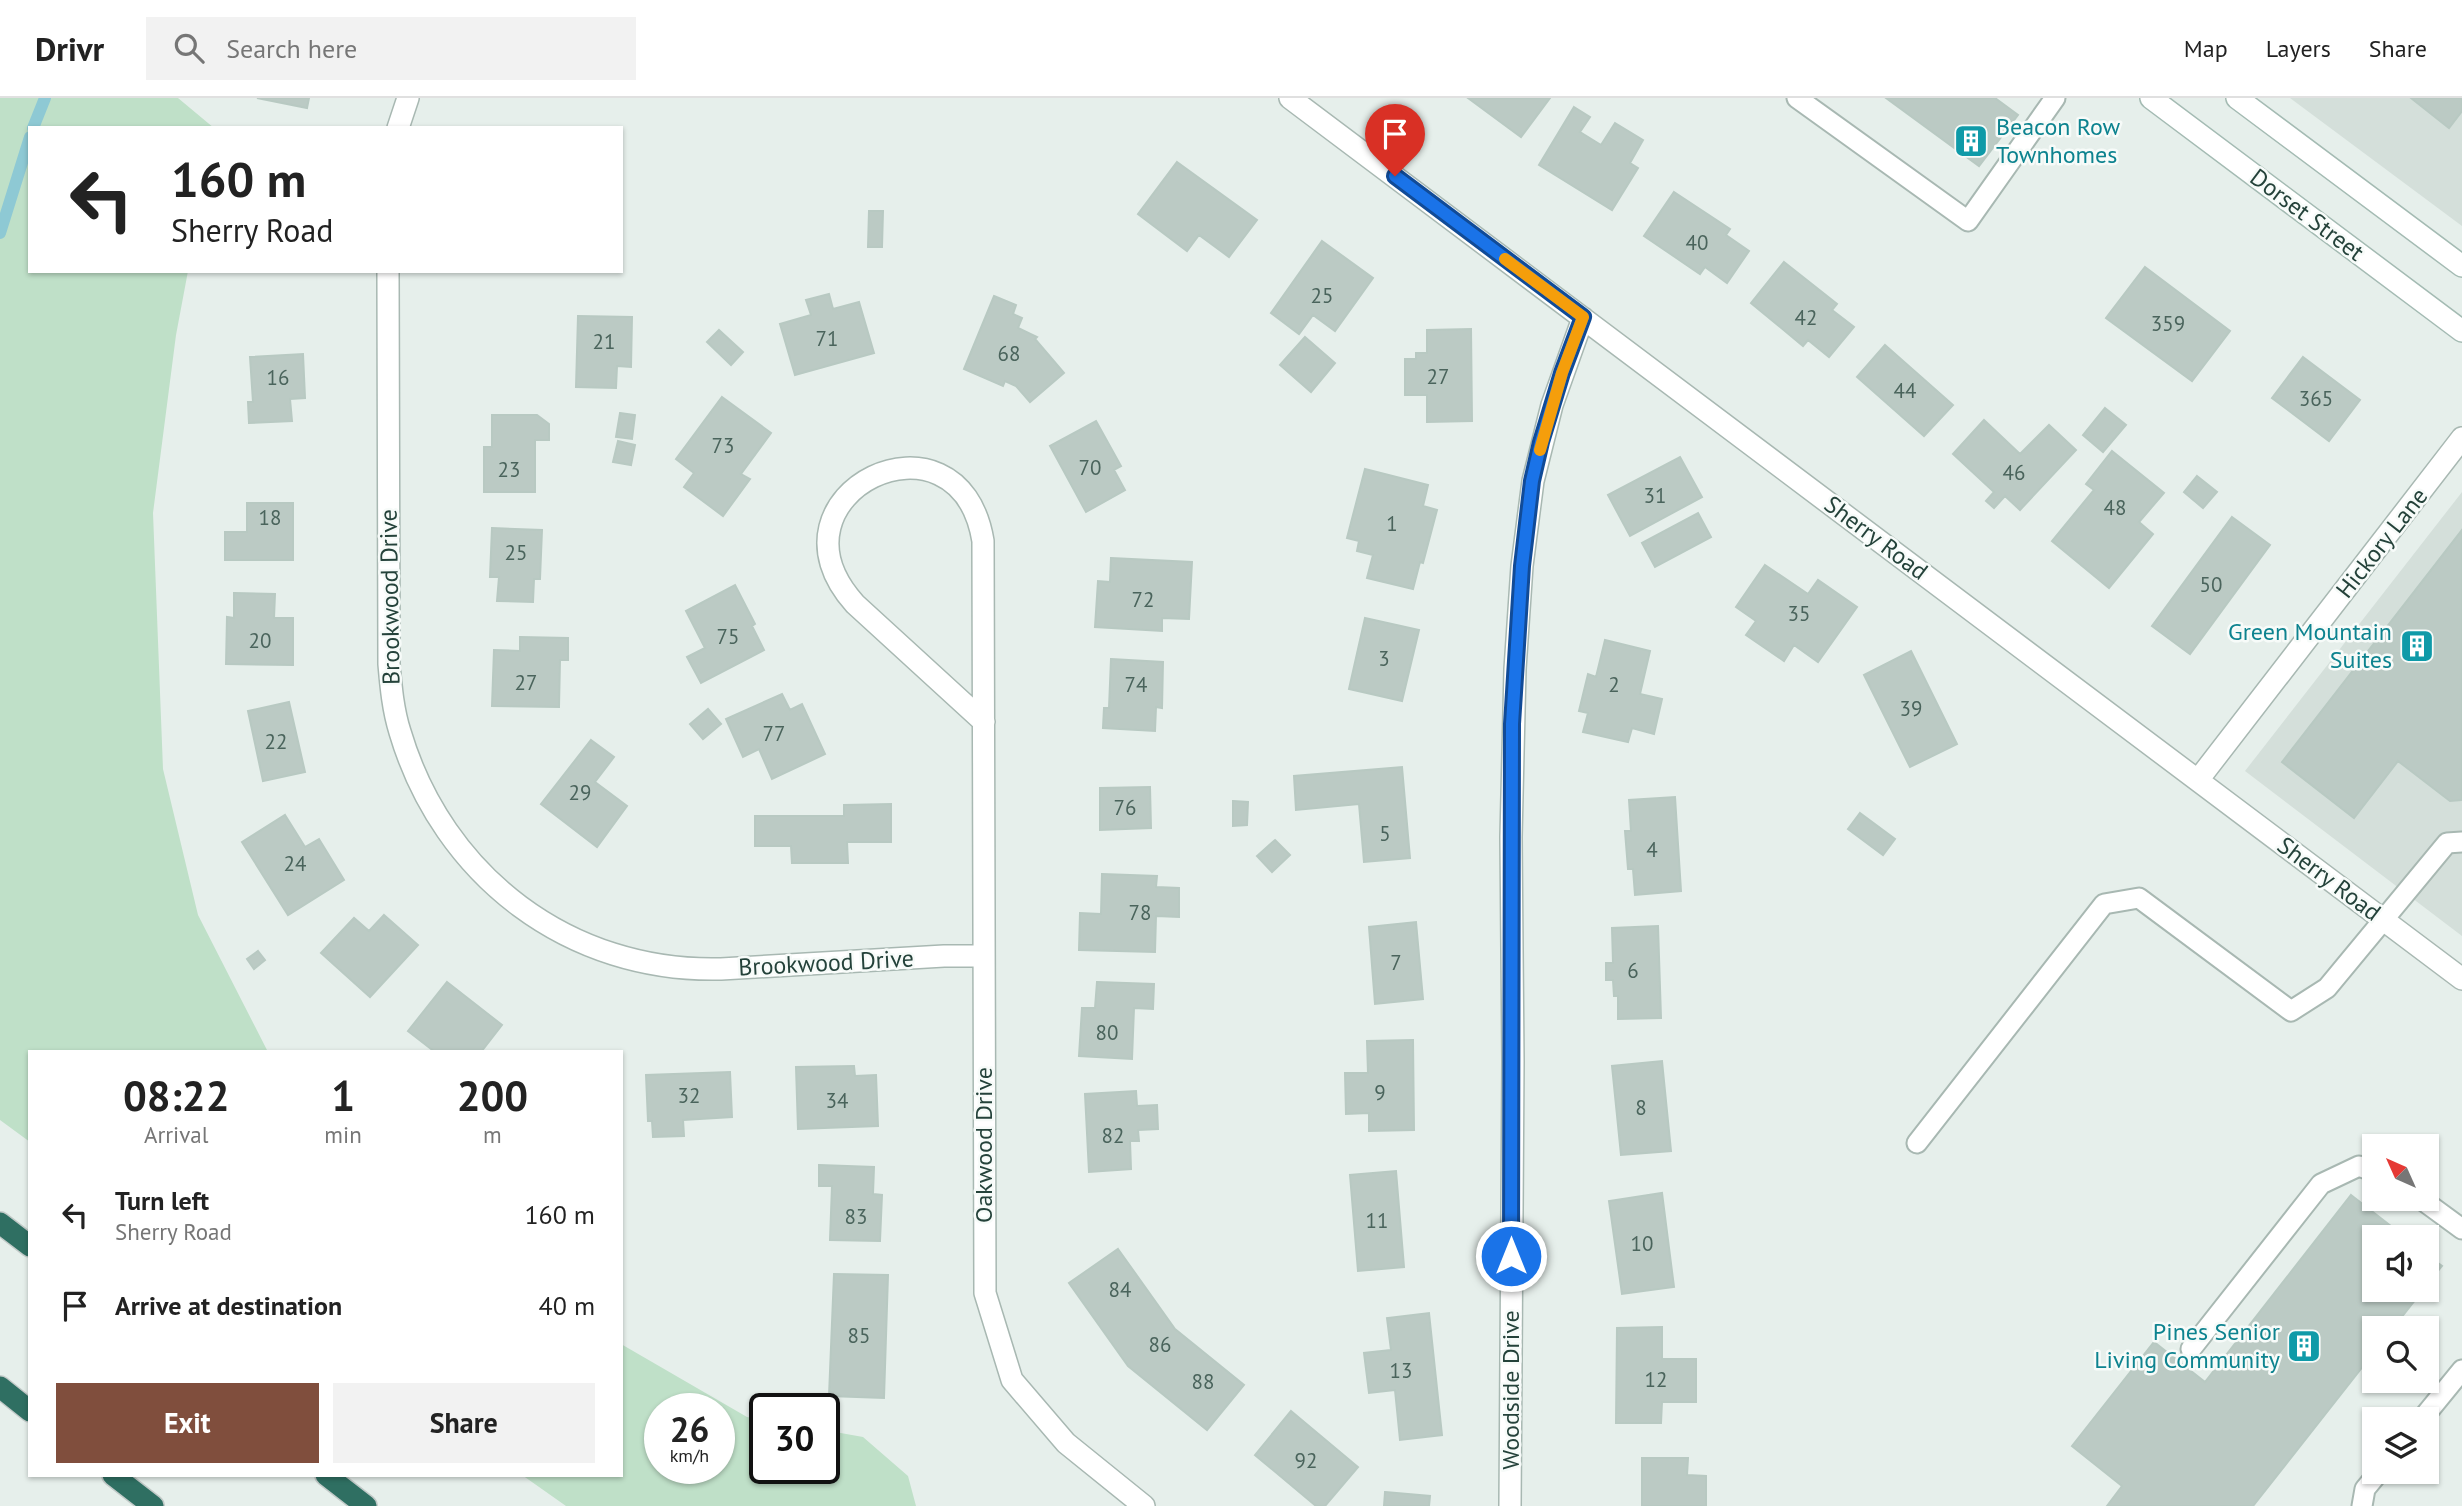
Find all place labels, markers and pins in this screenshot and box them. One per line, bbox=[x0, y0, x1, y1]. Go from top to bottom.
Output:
pin bbox=[1365, 104, 1425, 176]
place label: Beacon Row Townhomes bbox=[1996, 111, 2121, 170]
building icon: Beacon Row Townhomes bbox=[1952, 122, 1990, 160]
place label: Green Mountain Suites bbox=[2228, 616, 2392, 675]
building icon: Green Mountain Suites bbox=[2398, 627, 2436, 665]
place label: Pines Senior Living Community bbox=[2094, 1316, 2280, 1375]
building icon: Pines Senior Living Community bbox=[2285, 1327, 2323, 1365]

